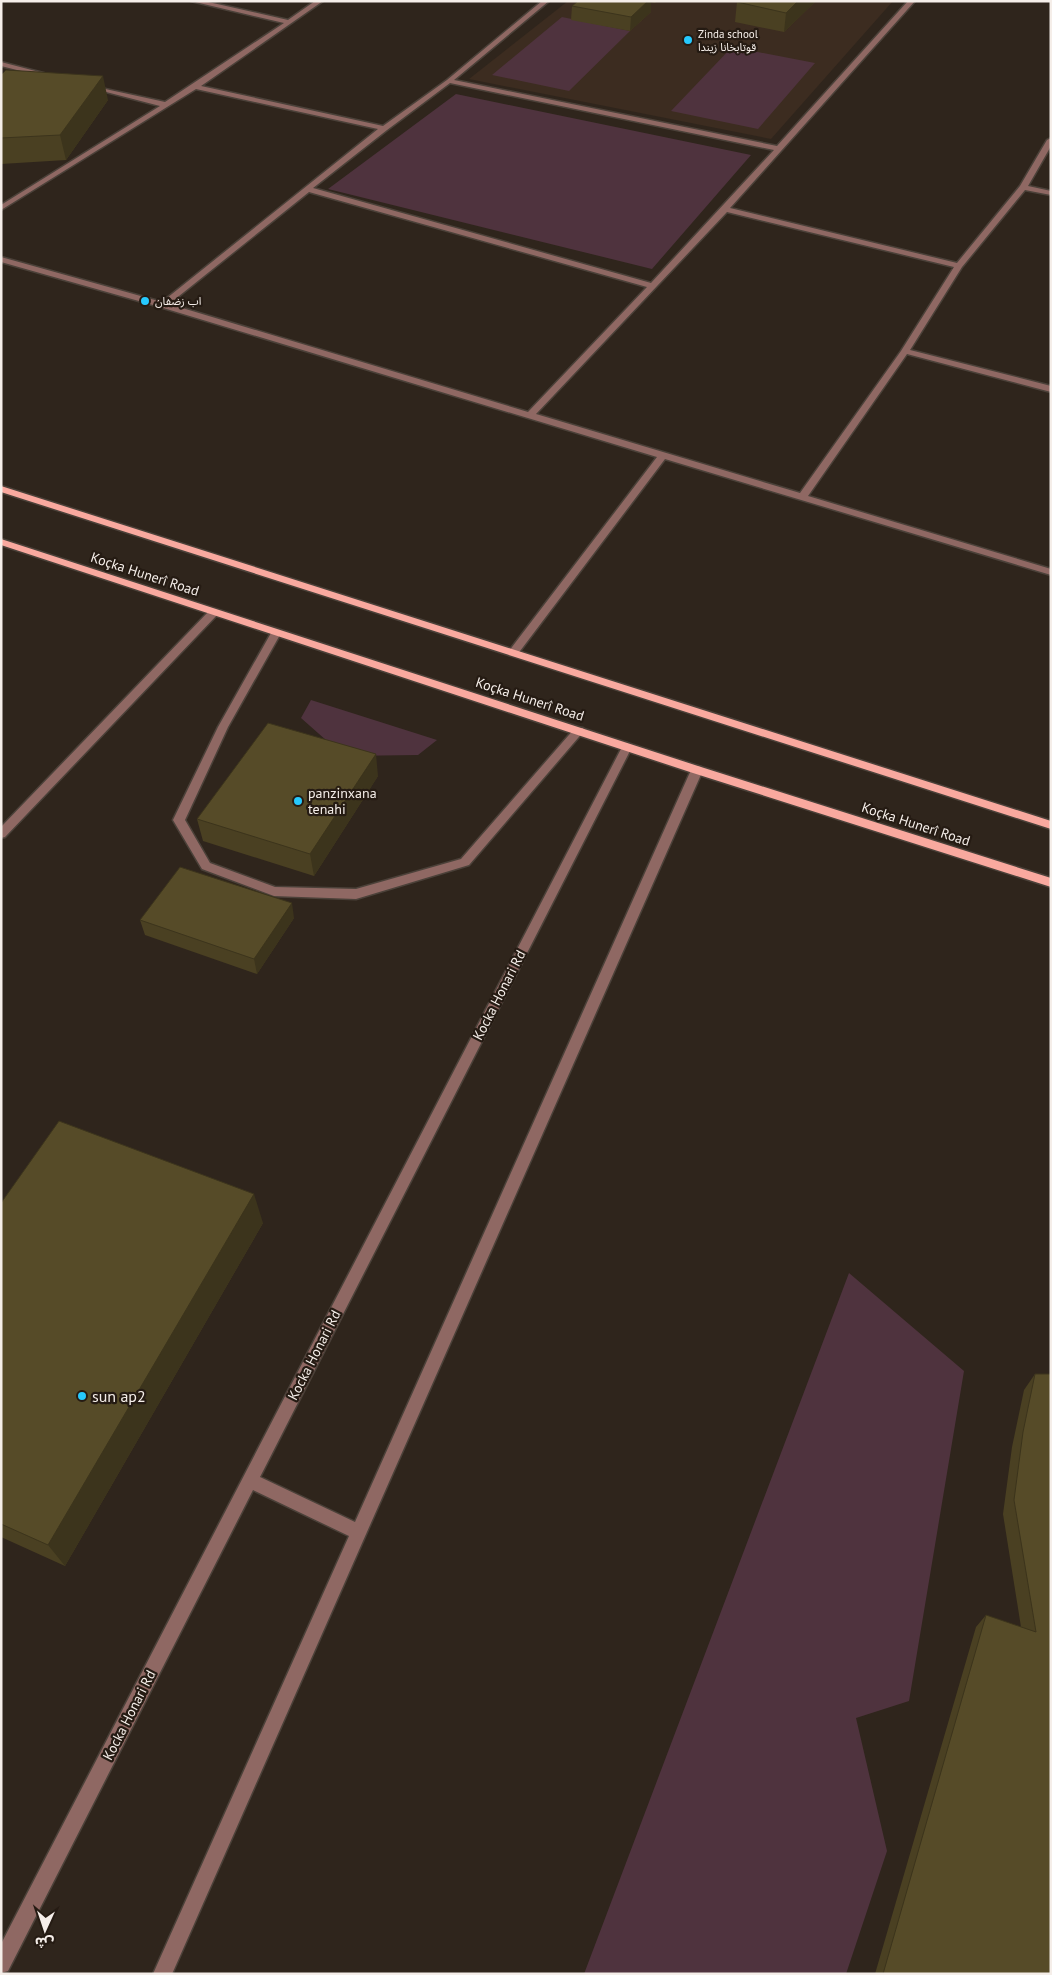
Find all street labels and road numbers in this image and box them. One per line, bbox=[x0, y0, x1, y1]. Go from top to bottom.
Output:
street label: Koçka Hunerî Road bbox=[89, 548, 201, 600]
street label: Koçka Hunerî Road bbox=[474, 673, 586, 725]
street label: Koçka Hunerî Road bbox=[860, 798, 972, 850]
street label: Kocka Honari Rd bbox=[469, 947, 529, 1043]
street label: Kocka Honari Rd bbox=[284, 1307, 344, 1403]
street label: Kocka Honari Rd bbox=[99, 1667, 159, 1763]

